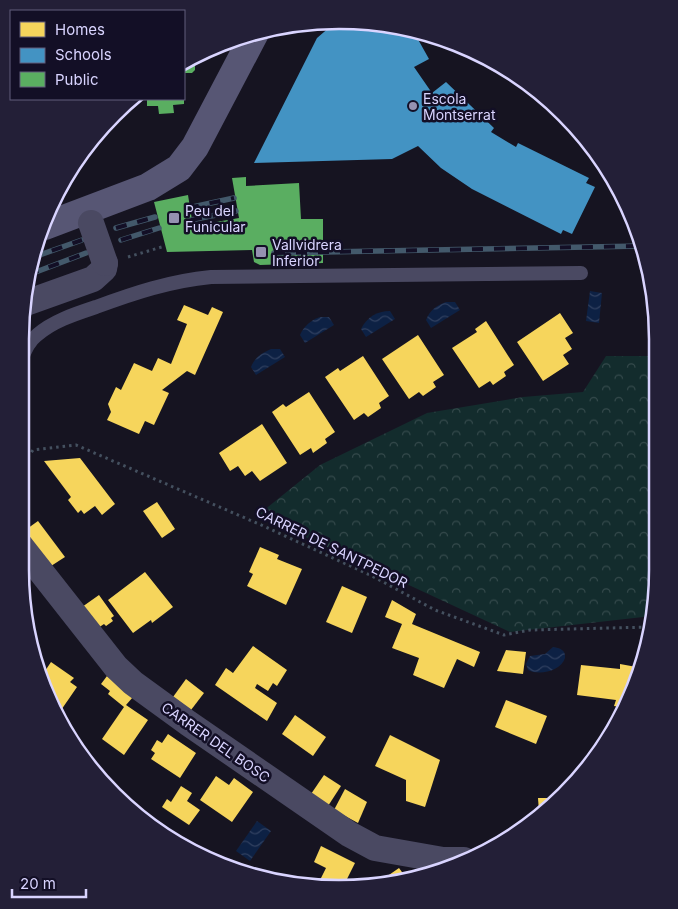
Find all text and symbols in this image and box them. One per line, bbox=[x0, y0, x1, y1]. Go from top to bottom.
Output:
legend bbox=[10, 10, 185, 100]
text: Homes bbox=[55, 20, 105, 39]
text: Schools bbox=[55, 45, 112, 64]
text: Public bbox=[55, 70, 98, 89]
place label: Escola Montserrat bbox=[423, 90, 496, 123]
marker: Escola Montserrat bbox=[407, 100, 419, 112]
place label: Peu del Funicular bbox=[185, 202, 246, 235]
marker: Peu del Funicular bbox=[167, 211, 181, 225]
place label: Vallvidrera Inferior bbox=[272, 236, 342, 269]
marker: Vallvidrera Inferior bbox=[254, 245, 268, 259]
street label: CARRER DE SANTPEDOR bbox=[253, 503, 411, 591]
street label: CARRER DEL BOSC bbox=[159, 698, 273, 786]
scale bar bbox=[12, 866, 86, 898]
text: 20 m bbox=[20, 874, 56, 893]

